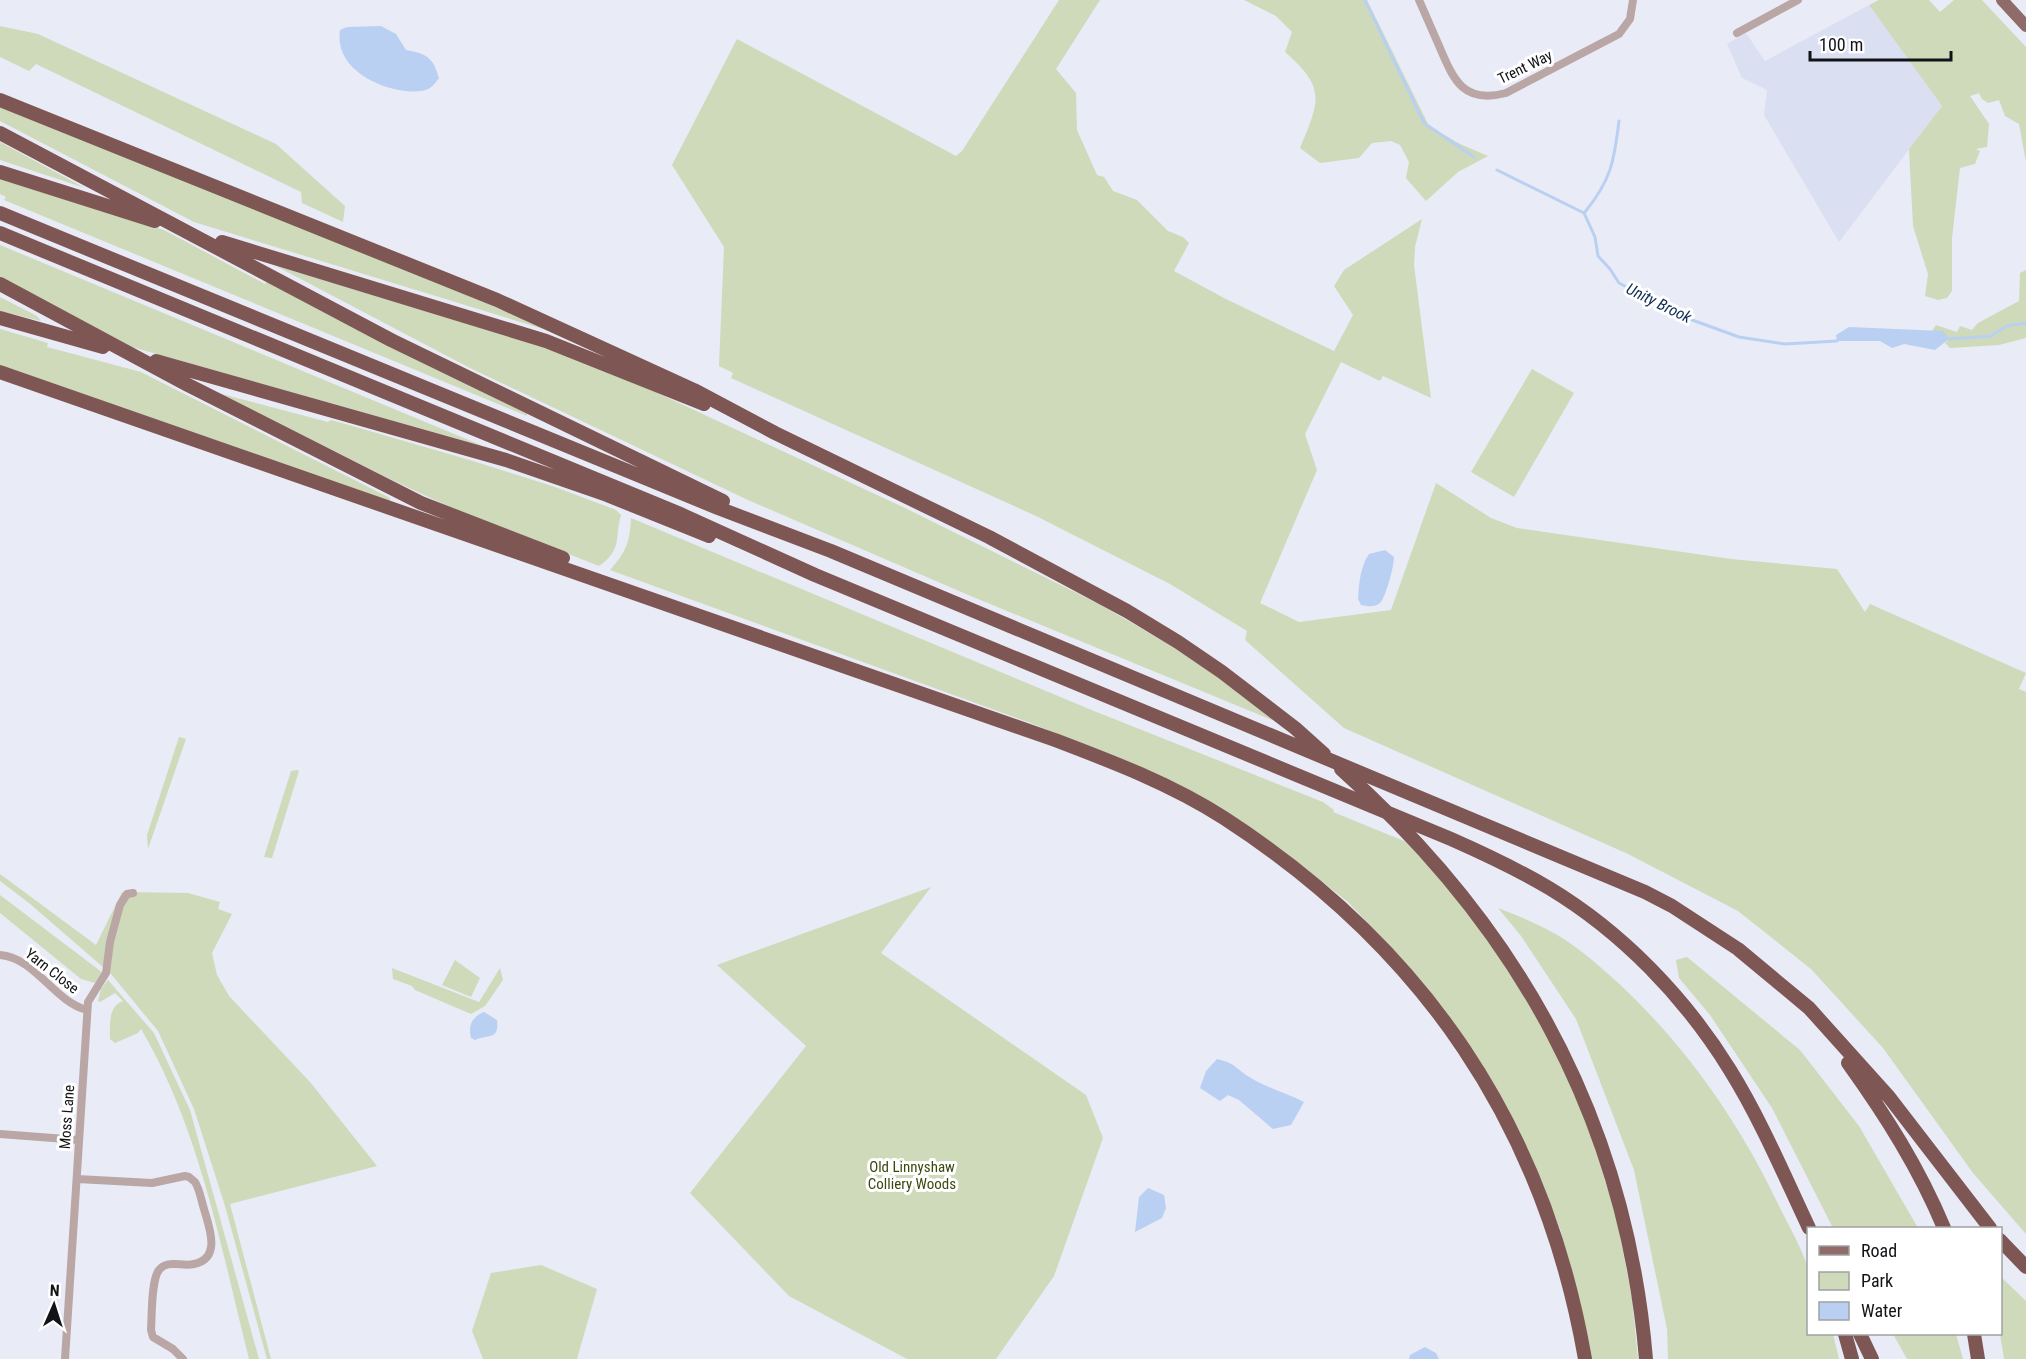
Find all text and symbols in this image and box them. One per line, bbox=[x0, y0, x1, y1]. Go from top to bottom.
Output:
scale bar bbox=[1810, 24, 1951, 62]
text: 100 m bbox=[1819, 34, 1863, 55]
street label: Trent Way bbox=[1495, 46, 1555, 88]
water label: Unity Brook bbox=[1623, 279, 1696, 327]
street label: Yarn Close bbox=[22, 944, 82, 998]
street label: Moss Lane bbox=[56, 1084, 78, 1150]
park label: Old Linnyshaw Colliery Woods bbox=[868, 1158, 956, 1193]
legend bbox=[1807, 1227, 2002, 1335]
text: Road bbox=[1861, 1240, 1897, 1261]
text: Park bbox=[1861, 1270, 1893, 1291]
north arrow bbox=[24, 1275, 84, 1335]
text: N bbox=[49, 1281, 60, 1300]
text: Water bbox=[1861, 1300, 1903, 1321]

